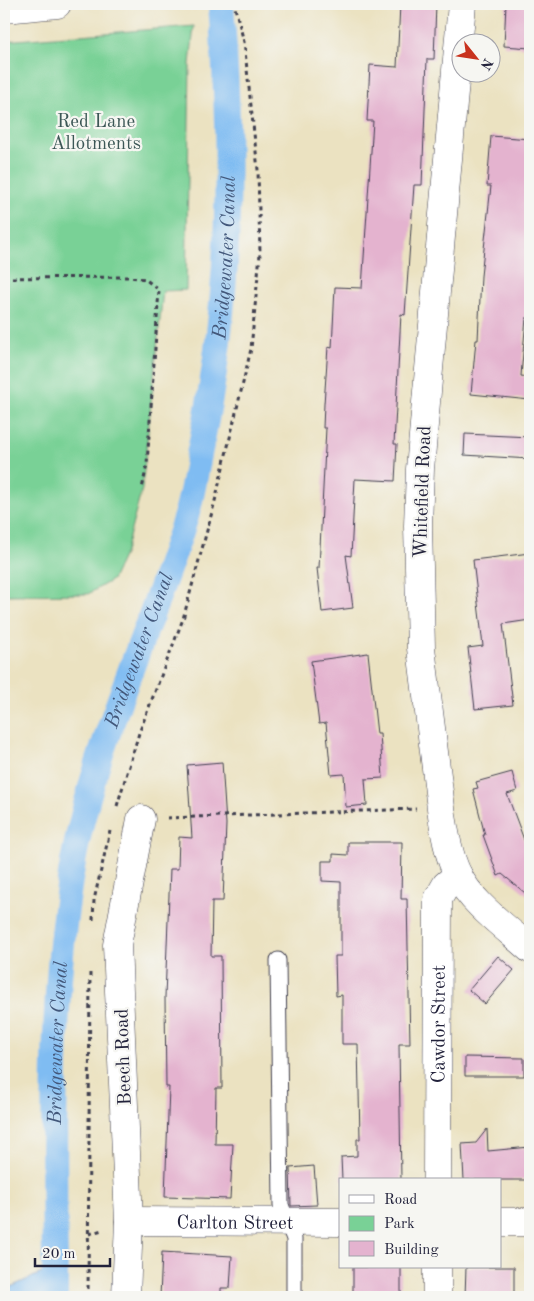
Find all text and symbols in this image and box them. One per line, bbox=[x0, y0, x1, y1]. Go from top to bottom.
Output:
north arrow bbox=[452, 32, 502, 82]
text: N bbox=[478, 56, 495, 72]
park label: Red Lane Allotments bbox=[51, 113, 141, 154]
water label: Bridgewater Canal bbox=[210, 176, 240, 342]
street label: Whitefield Road bbox=[412, 425, 435, 559]
water label: Bridgewater Canal bbox=[102, 570, 178, 732]
water label: Bridgewater Canal bbox=[46, 961, 72, 1126]
street label: Cawdor Street bbox=[430, 965, 450, 1083]
street label: Beech Road bbox=[113, 1008, 136, 1106]
legend bbox=[339, 1178, 502, 1268]
text: Road bbox=[384, 1193, 418, 1208]
street label: Carlton Street bbox=[176, 1214, 294, 1234]
text: Park bbox=[384, 1217, 415, 1232]
scale bar bbox=[35, 1236, 110, 1268]
text: Building bbox=[384, 1243, 439, 1258]
text: 20 m bbox=[42, 1247, 76, 1262]

